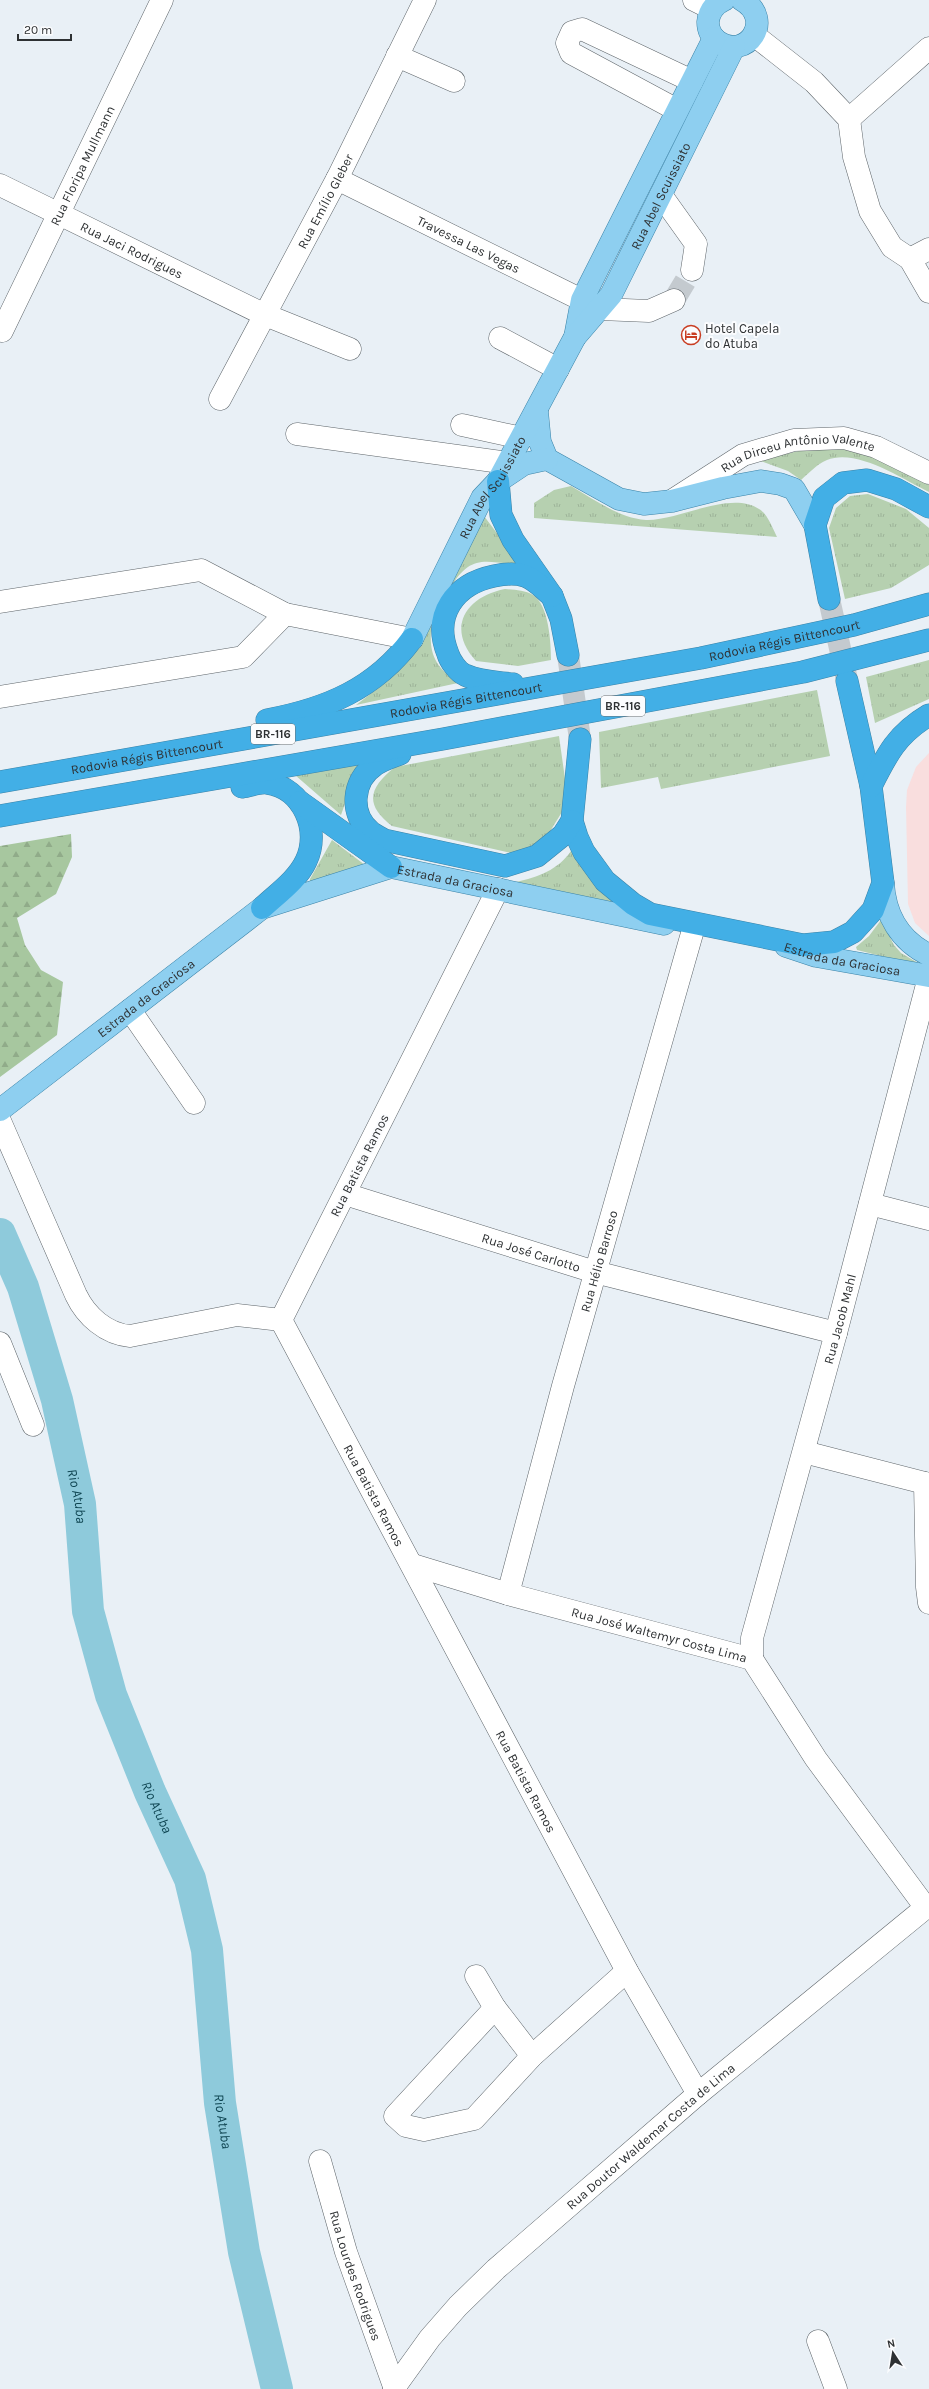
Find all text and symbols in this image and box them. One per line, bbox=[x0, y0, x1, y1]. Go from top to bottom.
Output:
scale bar bbox=[18, 16, 71, 42]
text: 20 m bbox=[24, 23, 52, 37]
street label: Rua Floripa Mullmann bbox=[47, 103, 118, 228]
street label: Rua Abel Scuissiato bbox=[628, 140, 693, 252]
street label: Rua Emílio Gleber bbox=[294, 151, 356, 251]
street label: Travessa Las Vegas bbox=[415, 213, 523, 276]
street label: Rua Jaci Rodrigues bbox=[78, 219, 186, 282]
place label: Hotel Capela do Atuba bbox=[705, 321, 779, 351]
hotel icon: Hotel Capela do Atuba bbox=[680, 324, 702, 346]
street label: Rua Dirceu Antônio Valente bbox=[718, 431, 877, 476]
street label: Rua Abel Scuissiato bbox=[456, 434, 529, 541]
street label: Rodovia Régis Bittencourt bbox=[707, 617, 862, 664]
street label: Rodovia Régis Bittencourt bbox=[389, 679, 543, 721]
road number: BR-116 bbox=[601, 696, 645, 716]
road number: BR-116 bbox=[251, 724, 295, 744]
street label: Rodovia Régis Bittencourt bbox=[70, 736, 224, 777]
street label: Estrada da Graciosa bbox=[396, 861, 515, 900]
street label: Estrada da Graciosa bbox=[782, 939, 902, 979]
street label: Estrada da Graciosa bbox=[94, 956, 198, 1040]
street label: Rua Batista Ramos bbox=[327, 1111, 392, 1219]
street label: Rua Hélio Barroso bbox=[577, 1209, 621, 1314]
street label: Rua José Carlotto bbox=[480, 1230, 582, 1275]
street label: Rua Jacob Mahl bbox=[821, 1272, 859, 1366]
street label: Rua Batista Ramos bbox=[340, 1442, 407, 1549]
water label: Rio Atuba bbox=[63, 1467, 89, 1524]
street label: Rua José Waltemyr Costa Lima bbox=[570, 1604, 749, 1665]
street label: Rua Batista Ramos bbox=[493, 1728, 559, 1835]
water label: Rio Atuba bbox=[138, 1779, 176, 1836]
street label: Rua Doutor Waldemar Costa de Lima bbox=[563, 2060, 738, 2213]
water label: Rio Atuba bbox=[210, 2093, 235, 2150]
street label: Rua Lourdes Rodrigues bbox=[327, 2209, 384, 2343]
north arrow bbox=[873, 2333, 913, 2373]
text: N bbox=[886, 2337, 896, 2351]

